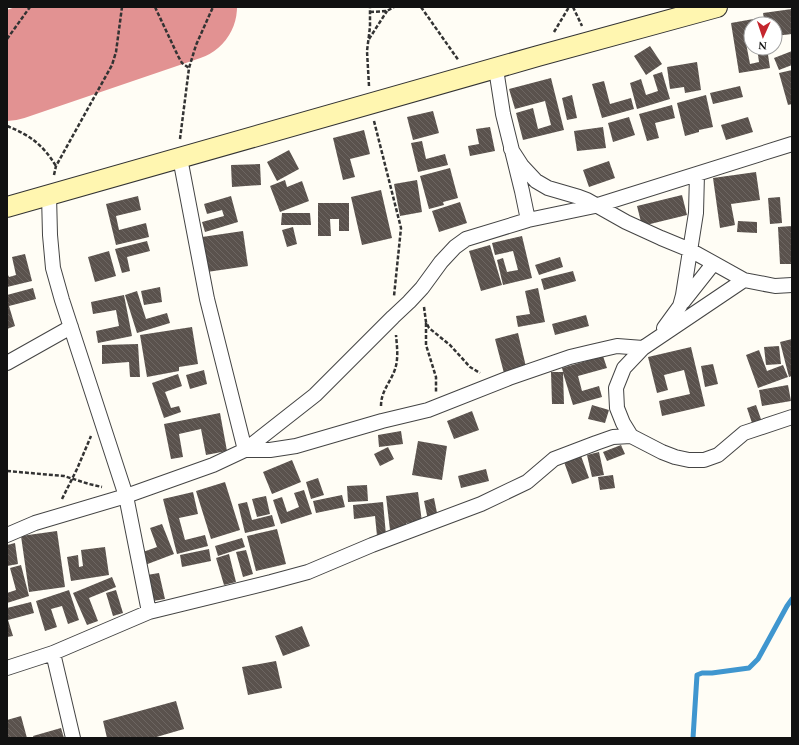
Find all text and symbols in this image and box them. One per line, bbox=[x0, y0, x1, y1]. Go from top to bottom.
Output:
north arrow bbox=[743, 16, 783, 56]
text: N bbox=[758, 37, 767, 54]

